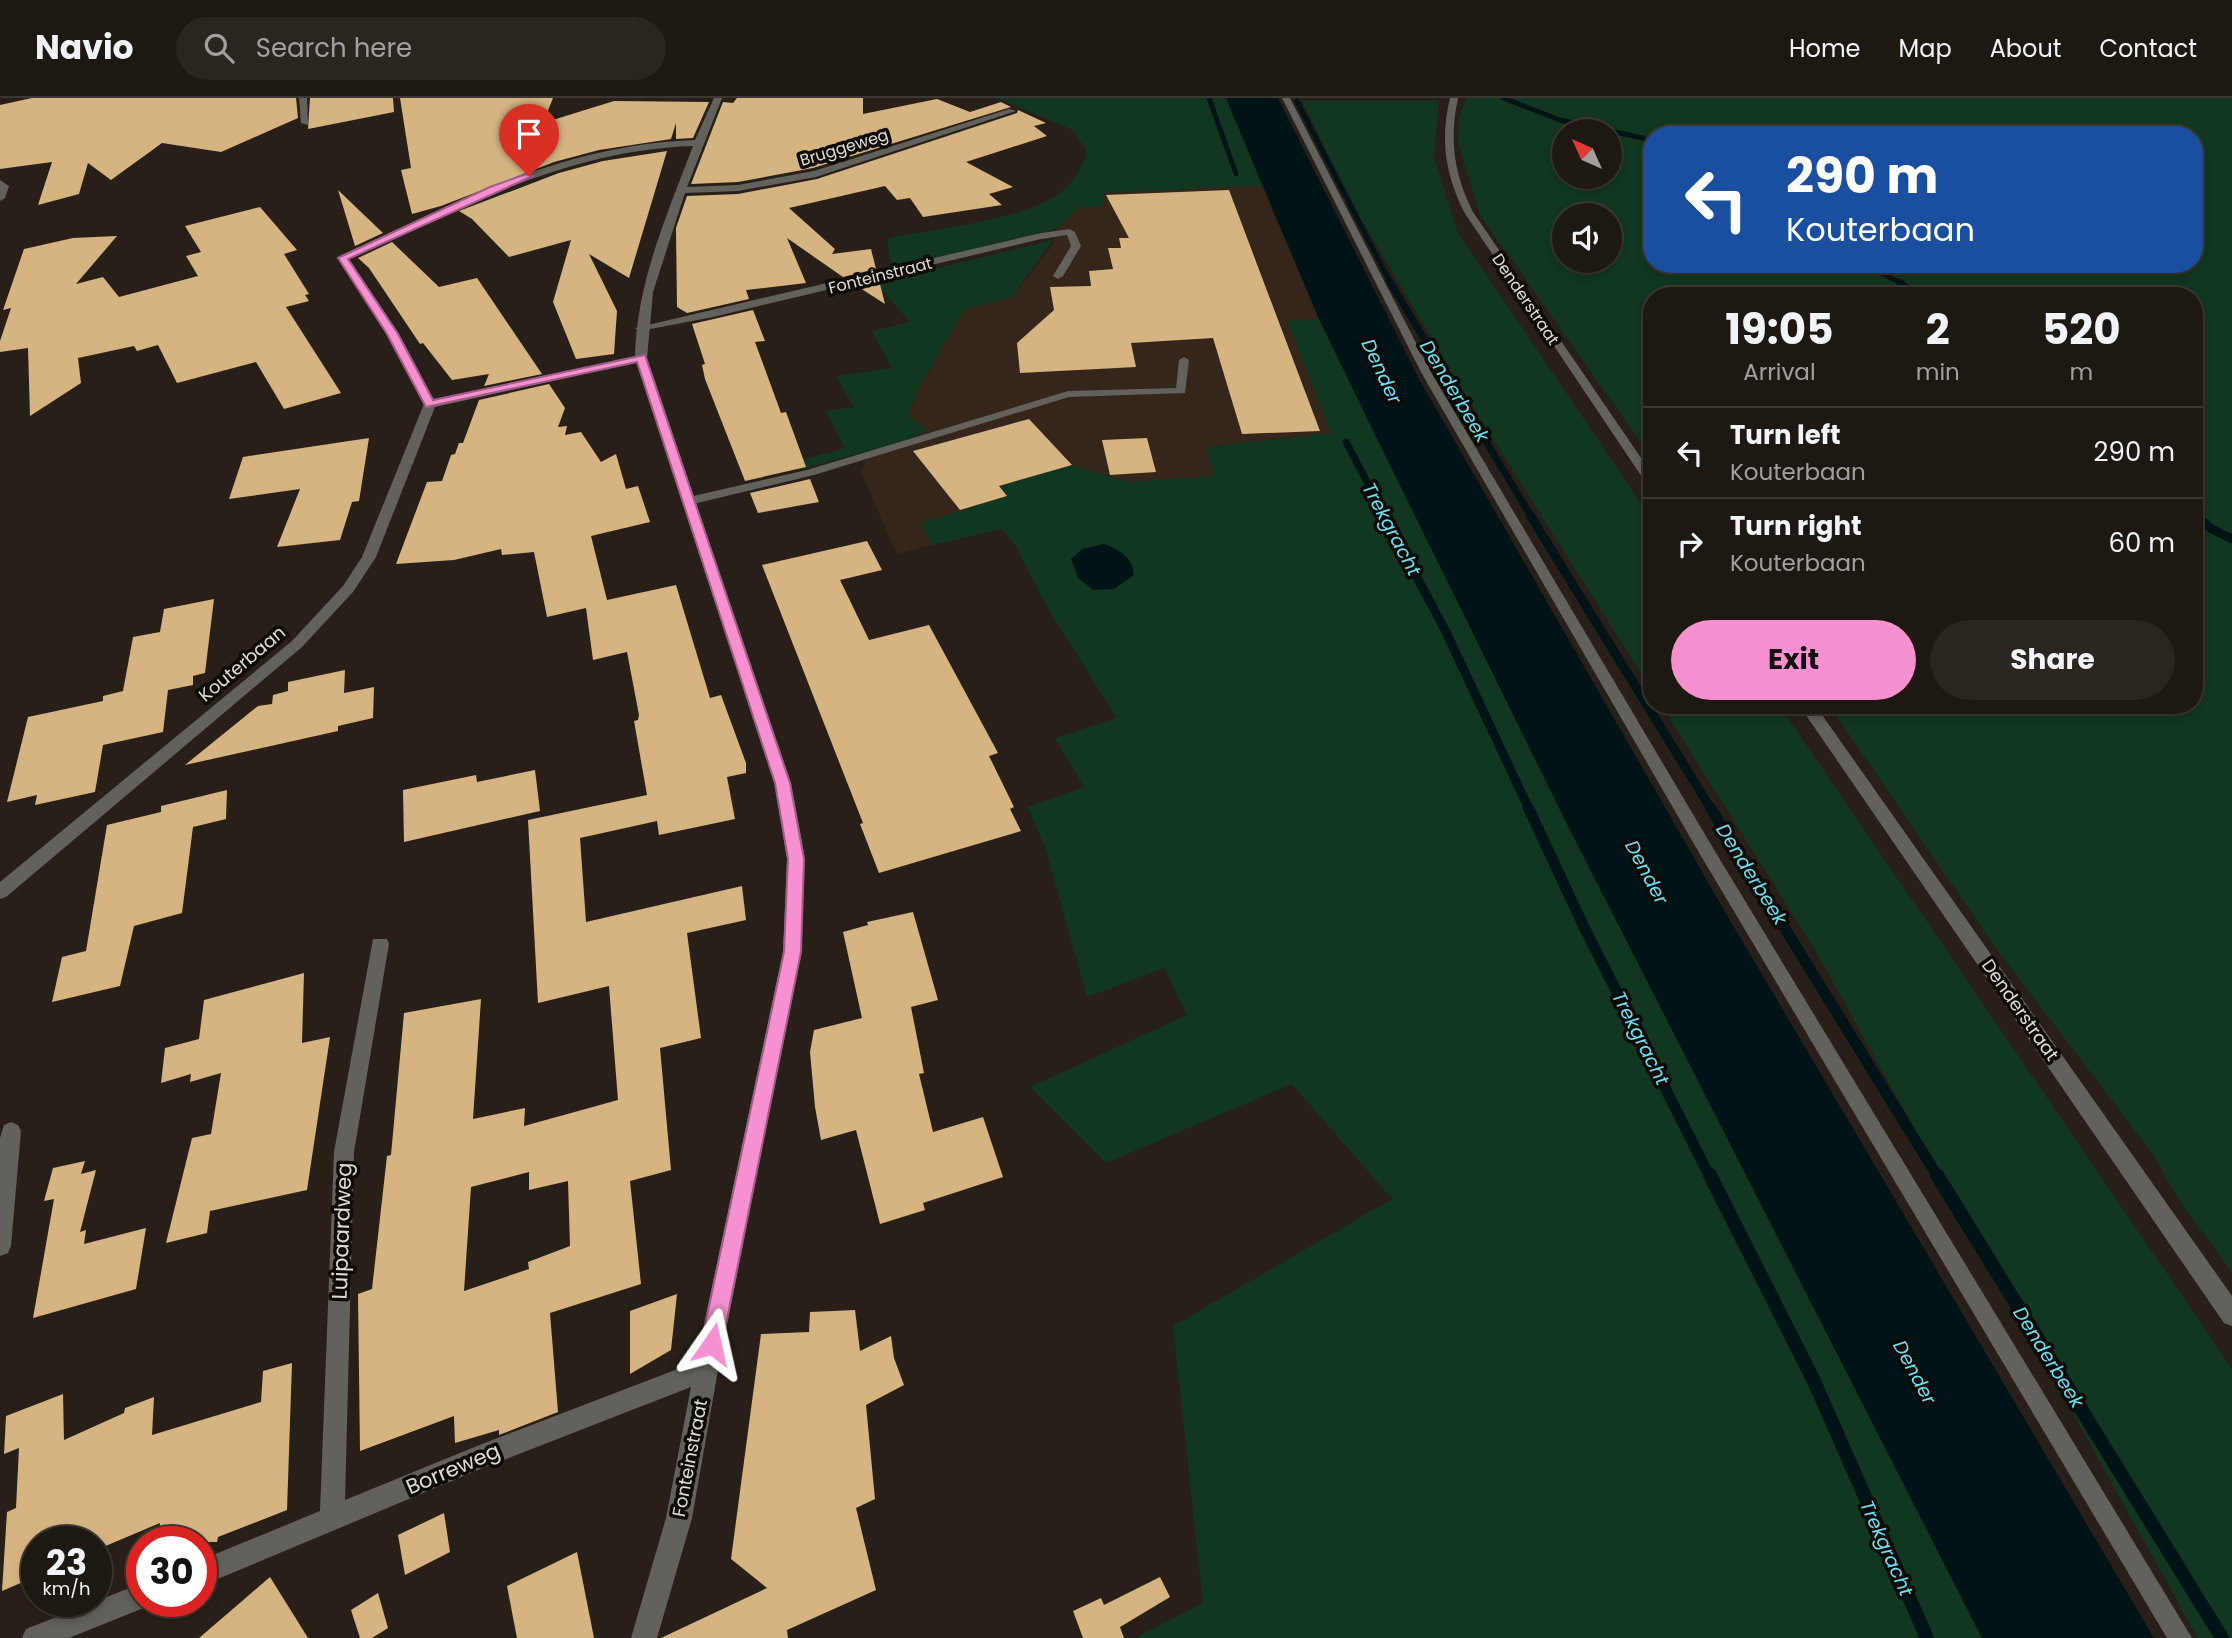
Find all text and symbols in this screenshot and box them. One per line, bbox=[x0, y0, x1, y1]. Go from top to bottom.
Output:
search box bbox=[176, 17, 666, 80]
text: Navio bbox=[35, 24, 134, 71]
icon: search bbox=[200, 29, 238, 67]
text: Search here bbox=[256, 30, 412, 66]
text: Home bbox=[1789, 32, 1861, 65]
text: Map bbox=[1899, 32, 1952, 65]
text: About bbox=[1990, 32, 2061, 65]
text: Contact bbox=[2099, 32, 2197, 65]
pin bbox=[499, 104, 559, 176]
icon: arrive bbox=[510, 115, 548, 153]
north arrow bbox=[1552, 119, 1622, 189]
map controls bbox=[1552, 119, 1622, 273]
street label: Bruggeweg bbox=[797, 123, 891, 172]
text: 290 m bbox=[1786, 142, 1938, 210]
icon: left bbox=[1671, 154, 1762, 245]
button: sound bbox=[1552, 203, 1622, 273]
text: Kouterbaan bbox=[1786, 207, 1975, 252]
street label: Denderstraat bbox=[1486, 249, 1565, 350]
street label: Fonteinstraat bbox=[826, 251, 935, 299]
text: 19:05 bbox=[1725, 300, 1833, 359]
text: 2 bbox=[1926, 300, 1950, 359]
text: 520 bbox=[2042, 300, 2121, 359]
water label: Dender bbox=[1355, 334, 1409, 409]
water label: Denderbeek bbox=[1413, 335, 1496, 449]
text: Arrival bbox=[1743, 356, 1816, 388]
text: min bbox=[1916, 356, 1960, 388]
text: m bbox=[2070, 356, 2093, 388]
text: Turn left bbox=[1730, 417, 1841, 453]
icon: left bbox=[1671, 434, 1709, 472]
text: 290 m bbox=[2094, 434, 2175, 470]
text: Kouterbaan bbox=[1730, 456, 1866, 488]
water label: Trekgracht bbox=[1356, 478, 1428, 582]
text: Turn right bbox=[1730, 508, 1862, 544]
icon: right bbox=[1671, 525, 1709, 563]
text: 60 m bbox=[2108, 525, 2175, 561]
text: Kouterbaan bbox=[1730, 547, 1866, 579]
street label: Kouterbaan bbox=[193, 620, 290, 707]
button: Exit bbox=[1671, 620, 1916, 700]
button: Share bbox=[1930, 620, 2175, 700]
water label: Denderbeek bbox=[1710, 818, 1794, 931]
water label: Dender bbox=[1618, 835, 1675, 910]
street label: Denderstraat bbox=[1976, 954, 2065, 1066]
water label: Trekgracht bbox=[1605, 987, 1676, 1091]
street label: Luipaardweg bbox=[325, 1162, 358, 1300]
water label: Denderbeek bbox=[2007, 1301, 2091, 1414]
position arrow bbox=[675, 1307, 749, 1381]
water label: Dender bbox=[1886, 1335, 1943, 1410]
street label: Fonteinstraat bbox=[666, 1397, 713, 1519]
street label: Borreweg bbox=[401, 1436, 504, 1501]
water label: Trekgracht bbox=[1853, 1496, 1920, 1601]
speed limit sign: 30 bbox=[126, 1526, 217, 1617]
text: 23 bbox=[46, 1538, 87, 1587]
text: km/h bbox=[43, 1576, 90, 1601]

